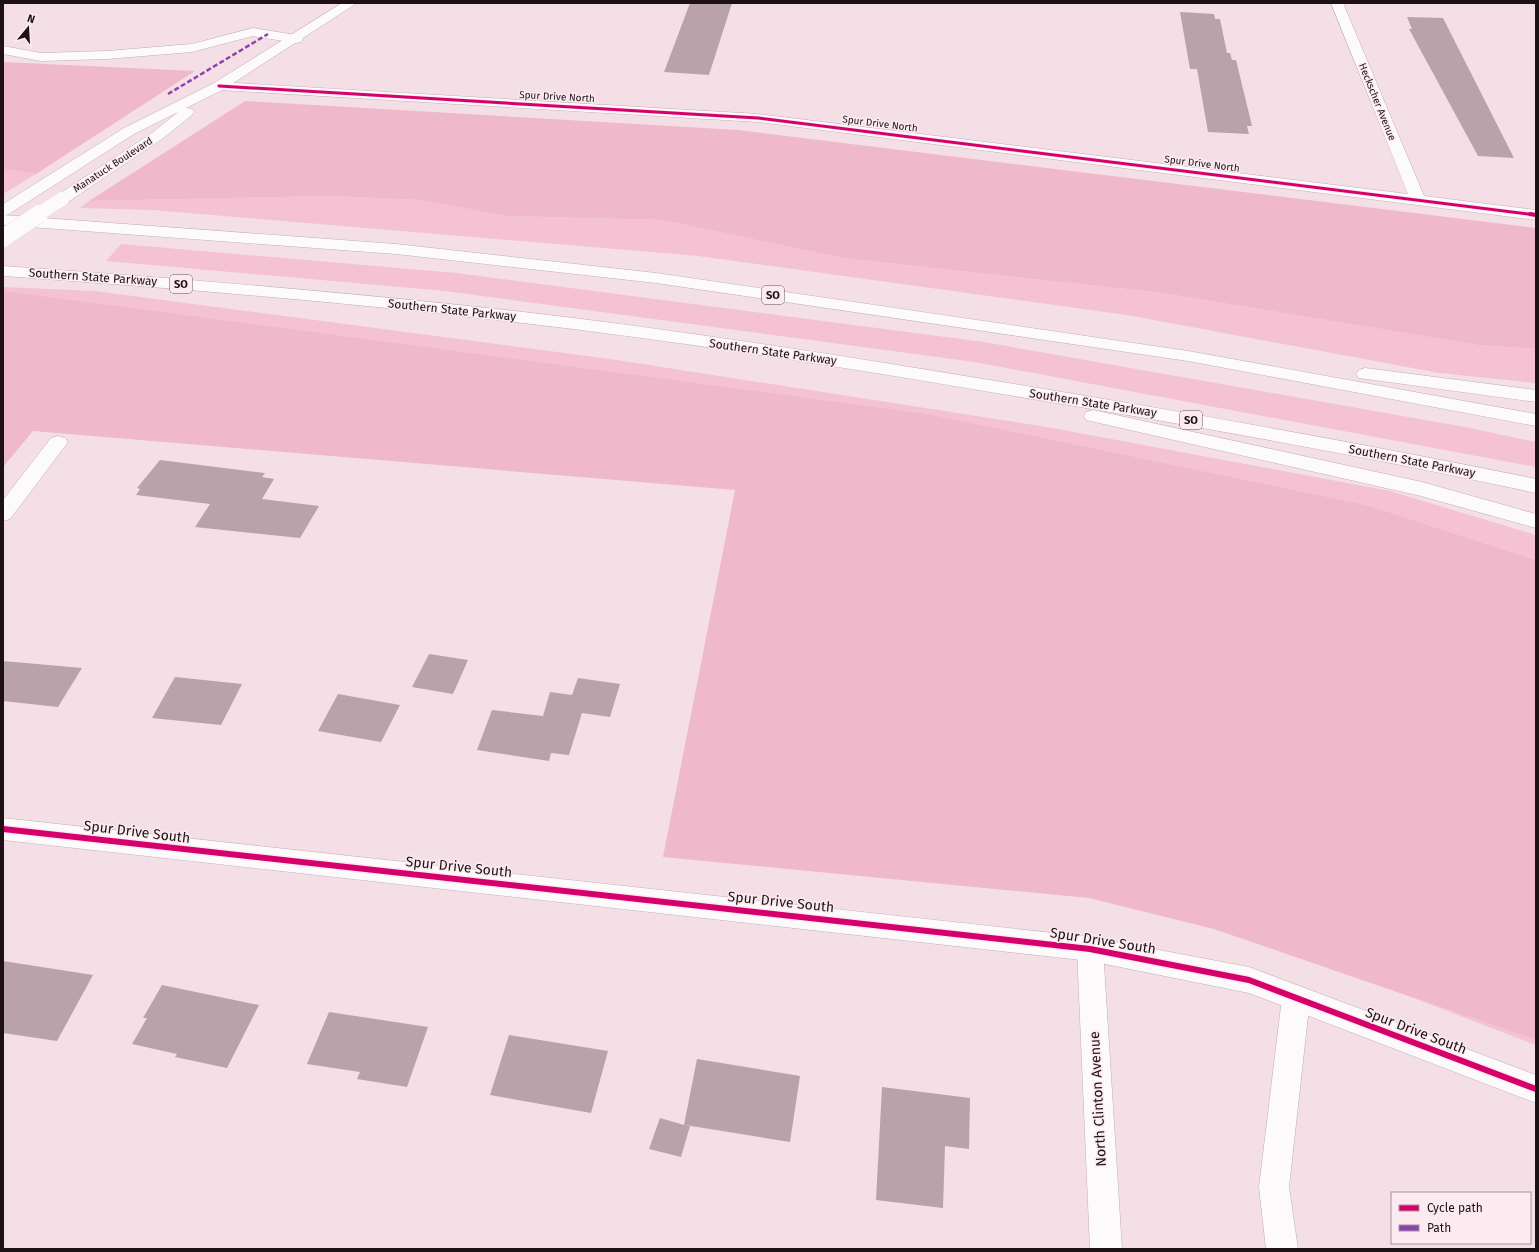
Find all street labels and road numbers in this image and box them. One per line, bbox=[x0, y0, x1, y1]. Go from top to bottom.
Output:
street label: Heckscher Avenue bbox=[1356, 61, 1398, 143]
street label: Spur Drive North bbox=[519, 89, 595, 105]
street label: Spur Drive North bbox=[842, 113, 918, 135]
street label: Manatuck Boulevard bbox=[71, 135, 155, 195]
street label: Spur Drive North bbox=[1164, 153, 1240, 175]
street label: Southern State Parkway bbox=[28, 266, 158, 288]
road number: SO bbox=[170, 275, 192, 293]
road number: SO bbox=[762, 286, 784, 304]
street label: Southern State Parkway bbox=[387, 296, 517, 324]
street label: Southern State Parkway bbox=[708, 336, 838, 368]
street label: Southern State Parkway bbox=[1028, 386, 1158, 420]
road number: SO bbox=[1180, 411, 1202, 429]
street label: Southern State Parkway bbox=[1347, 442, 1477, 480]
street label: Spur Drive South bbox=[83, 817, 191, 847]
street label: Spur Drive South bbox=[405, 853, 513, 881]
street label: Spur Drive South bbox=[727, 888, 835, 916]
street label: Spur Drive South bbox=[1049, 924, 1157, 958]
street label: Spur Drive South bbox=[1363, 1004, 1469, 1058]
street label: North Clinton Avenue bbox=[1086, 1031, 1110, 1167]

